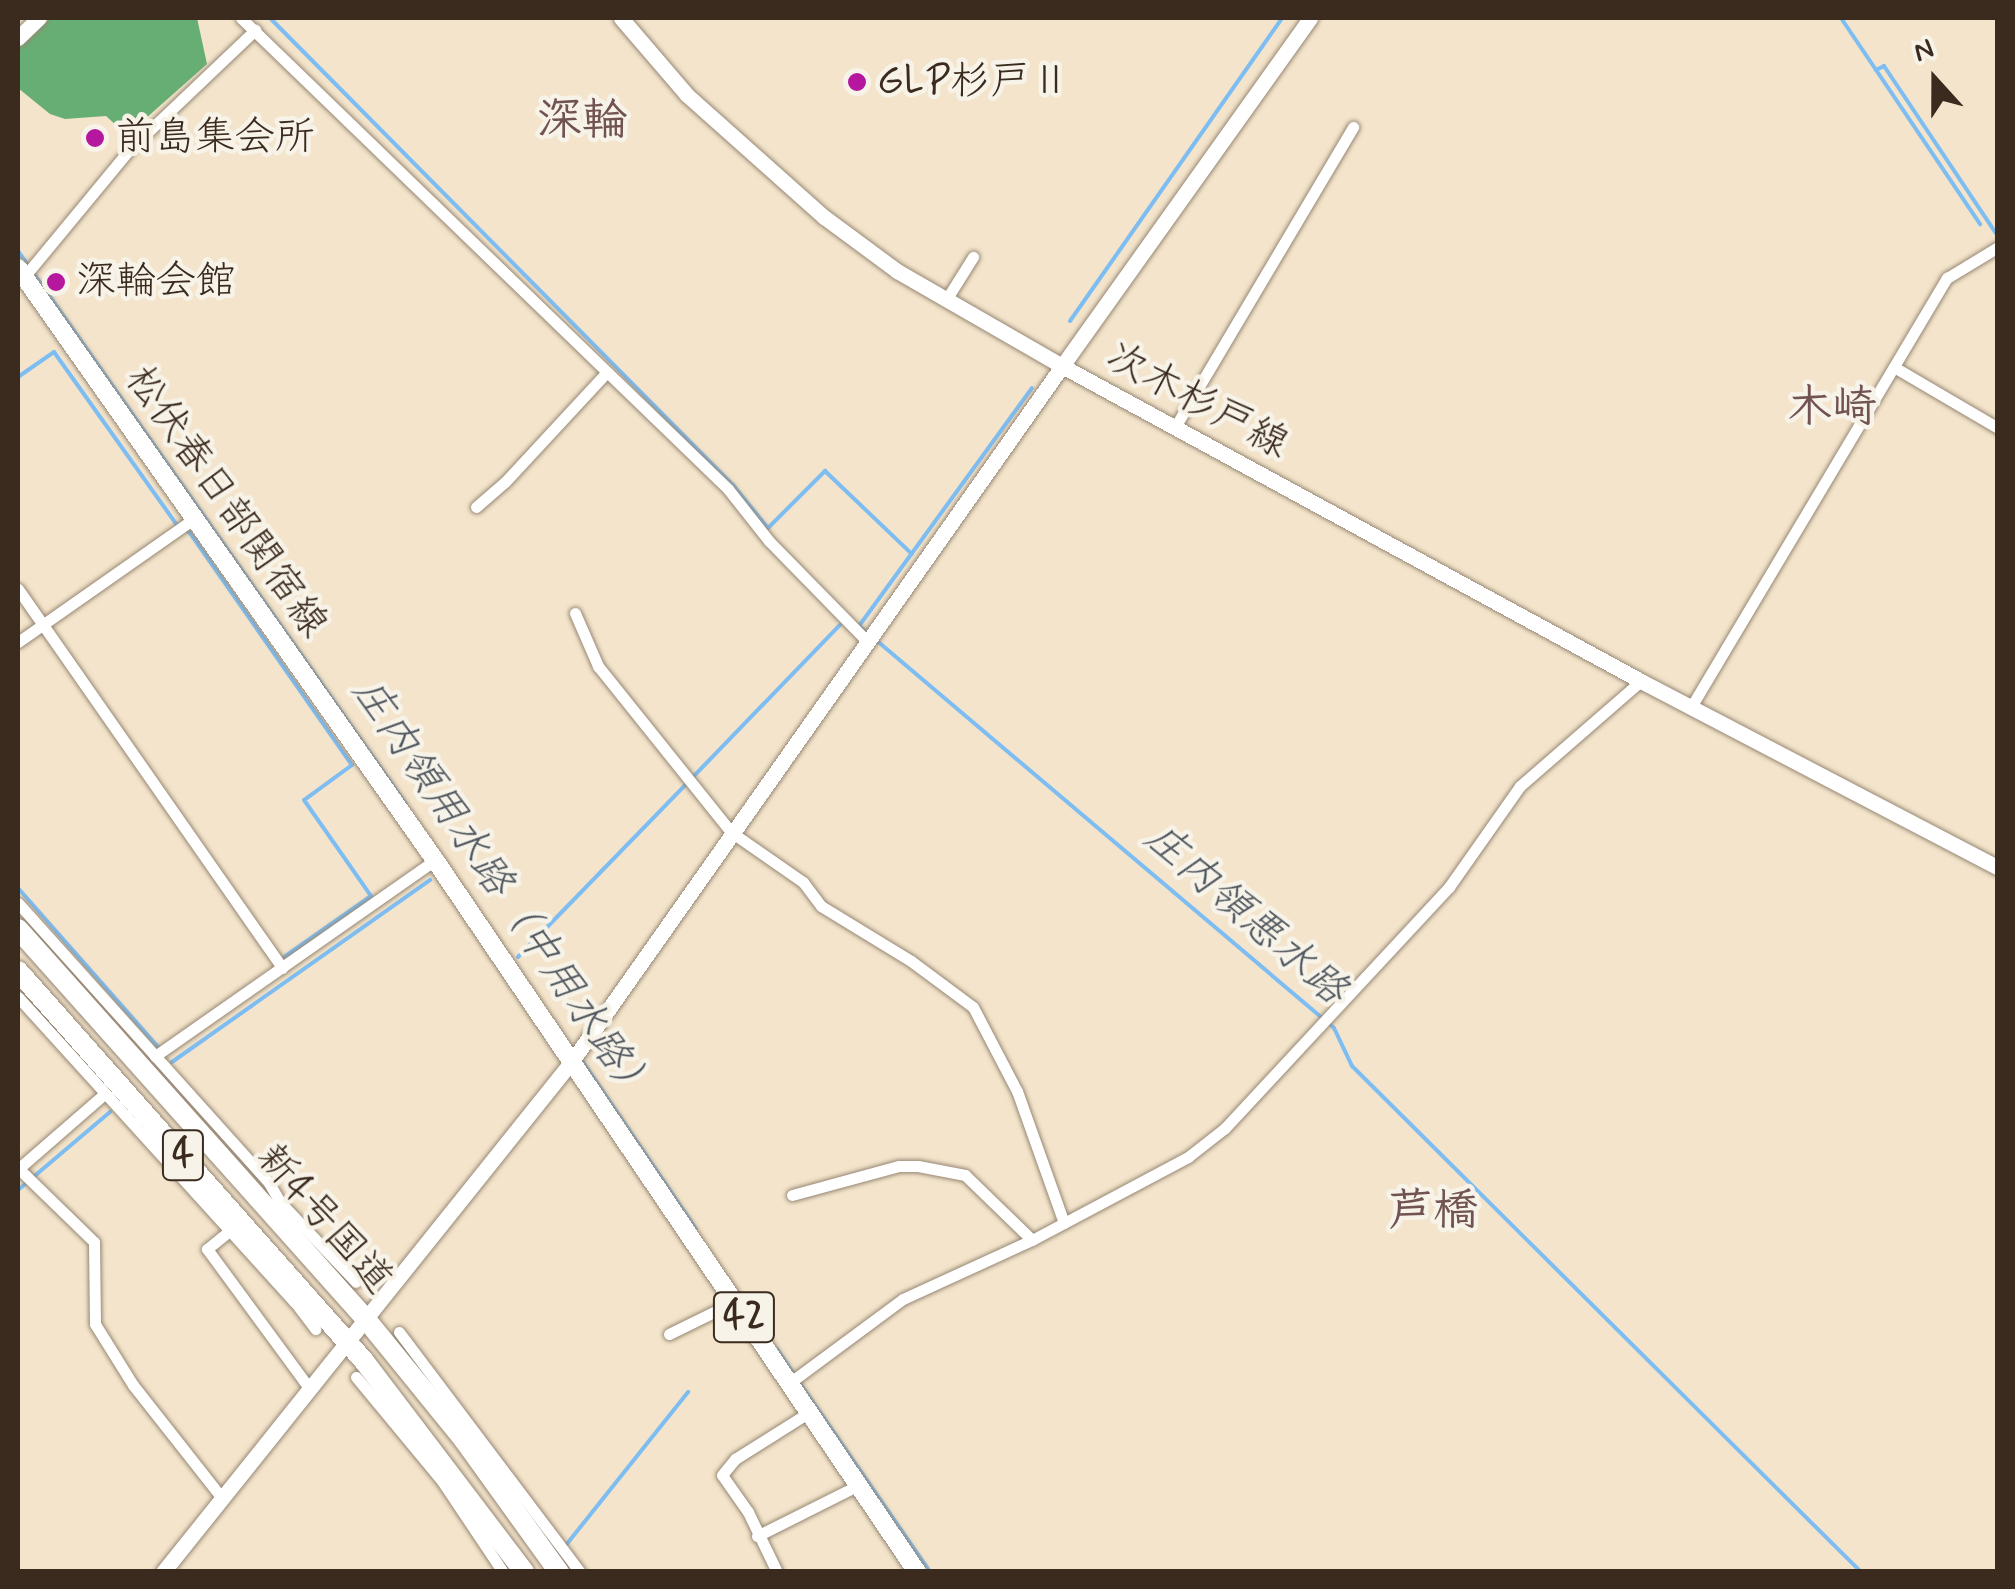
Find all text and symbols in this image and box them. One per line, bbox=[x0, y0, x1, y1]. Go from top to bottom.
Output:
north arrow bbox=[1885, 30, 1985, 130]
text: N bbox=[1909, 31, 1939, 72]
place label: GLP杉戸Ⅱ bbox=[877, 58, 1070, 106]
marker: GLP杉戸Ⅱ bbox=[846, 71, 868, 93]
district label: 深輪 bbox=[537, 95, 627, 149]
place label: 前島集会所 bbox=[115, 114, 315, 162]
marker: 前島集会所 bbox=[84, 127, 106, 149]
place label: 深輪会館 bbox=[76, 258, 236, 306]
marker: 深輪会館 bbox=[45, 271, 67, 293]
street label: 次木杉戸線 bbox=[1097, 333, 1297, 469]
street label: 松伏春日部関宿線 bbox=[115, 357, 337, 647]
district label: 木崎 bbox=[1787, 382, 1877, 436]
water label: 庄内領用水路（中用水路） bbox=[340, 669, 664, 1115]
water label: 庄内領悪水路 bbox=[1133, 813, 1357, 1017]
road number: 4 bbox=[160, 1122, 206, 1188]
street label: 新4号国道 bbox=[246, 1134, 402, 1304]
district label: 芦橋 bbox=[1388, 1185, 1478, 1239]
road number: 42 bbox=[712, 1284, 776, 1350]

